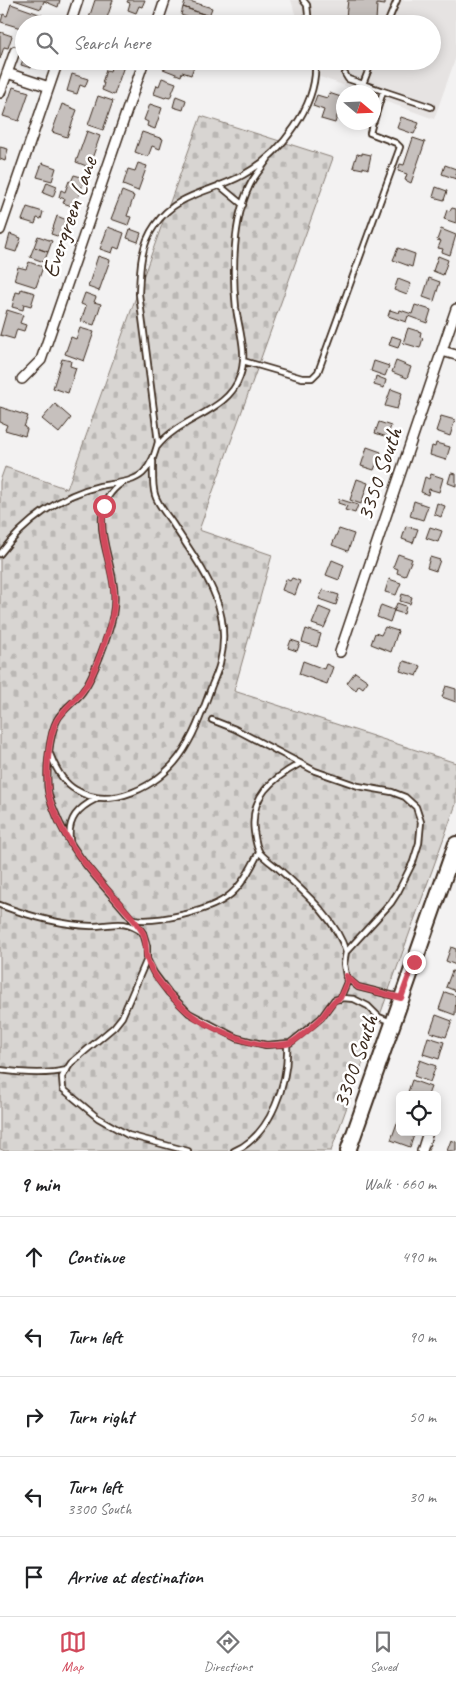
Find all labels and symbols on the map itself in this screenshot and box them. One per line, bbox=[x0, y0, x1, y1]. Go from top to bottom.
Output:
north arrow bbox=[336, 85, 381, 130]
street label: Evergreen Lane bbox=[34, 151, 104, 281]
street label: 3350 South bbox=[349, 422, 409, 525]
route start bbox=[93, 495, 116, 518]
route end bbox=[403, 951, 426, 974]
street label: 3300 South bbox=[325, 1009, 385, 1112]

